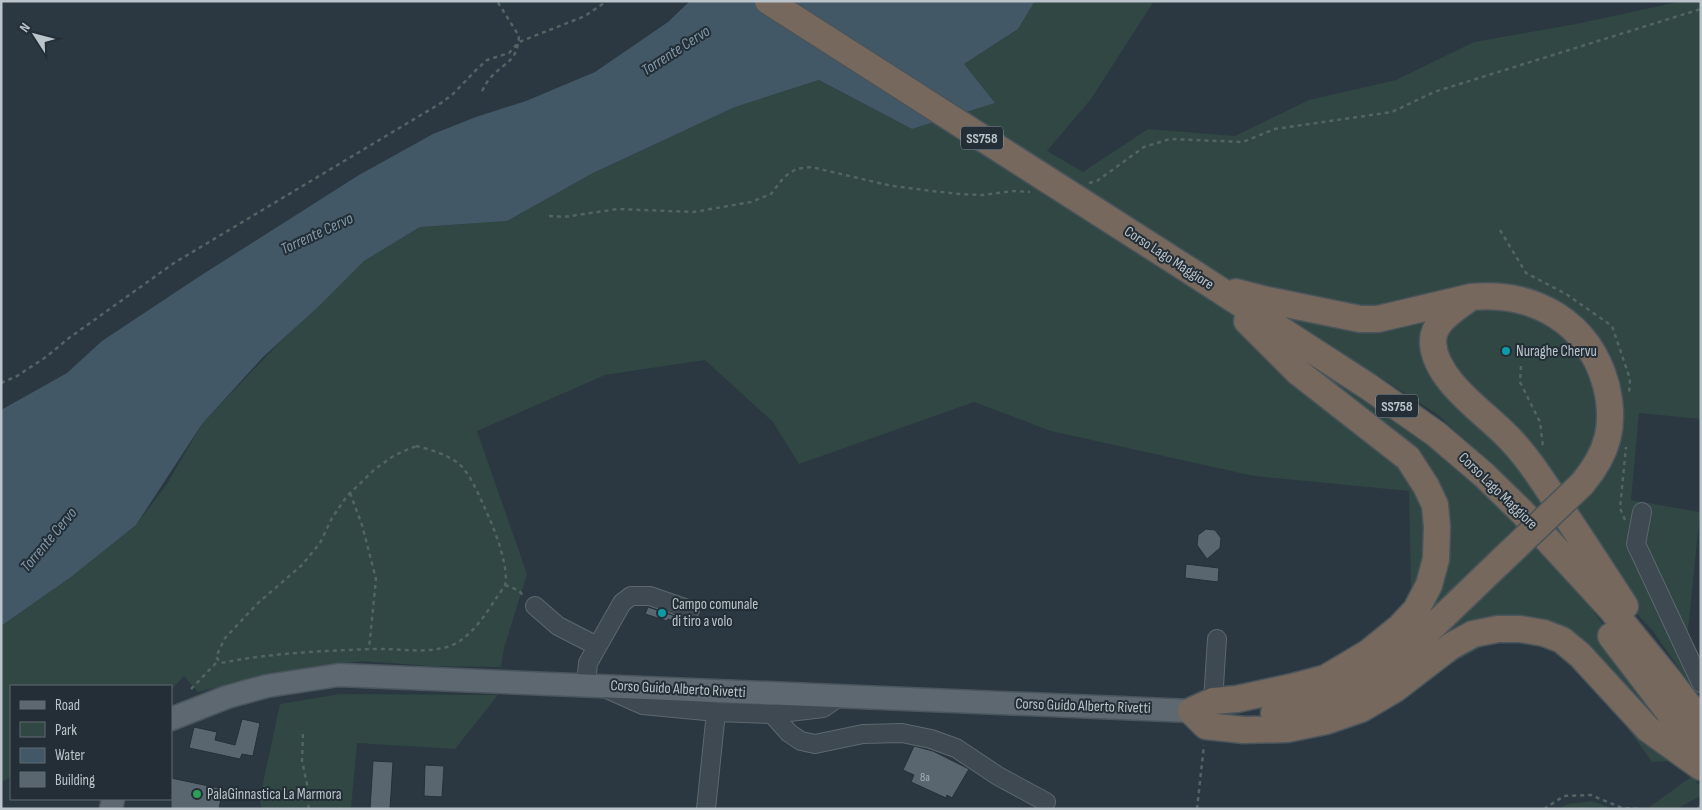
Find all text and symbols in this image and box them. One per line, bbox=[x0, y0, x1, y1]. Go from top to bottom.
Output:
north arrow bbox=[10, 10, 60, 60]
text: N bbox=[16, 20, 34, 36]
water label: Torrente Cervo bbox=[638, 22, 714, 80]
road number: SS758 bbox=[961, 126, 1003, 150]
water label: Torrente Cervo bbox=[278, 209, 357, 259]
street label: Corso Lago Maggiore bbox=[1121, 222, 1217, 294]
place label: Nuraghe Chervu bbox=[1516, 342, 1597, 361]
marker: Nuraghe Chervu bbox=[1500, 345, 1512, 357]
road number: SS758 bbox=[1376, 394, 1418, 418]
street label: Corso Lago Maggiore bbox=[1454, 448, 1542, 534]
water label: Torrente Cervo bbox=[17, 504, 82, 576]
place label: Campo comunale di tiro a volo bbox=[672, 595, 758, 631]
marker: Campo comunale di tiro a volo bbox=[656, 607, 668, 619]
street label: Corso Guido Alberto Rivetti bbox=[610, 676, 746, 702]
legend bbox=[10, 685, 172, 800]
street label: Corso Guido Alberto Rivetti bbox=[1015, 694, 1151, 718]
text: Road bbox=[55, 696, 80, 715]
text: Park bbox=[55, 721, 77, 740]
text: Water bbox=[55, 746, 86, 765]
house number: 8a bbox=[920, 770, 930, 785]
text: Building bbox=[55, 771, 95, 790]
place label: PalaGinnastica La Marmora bbox=[207, 785, 342, 804]
marker: PalaGinnastica La Marmora bbox=[191, 788, 203, 800]

